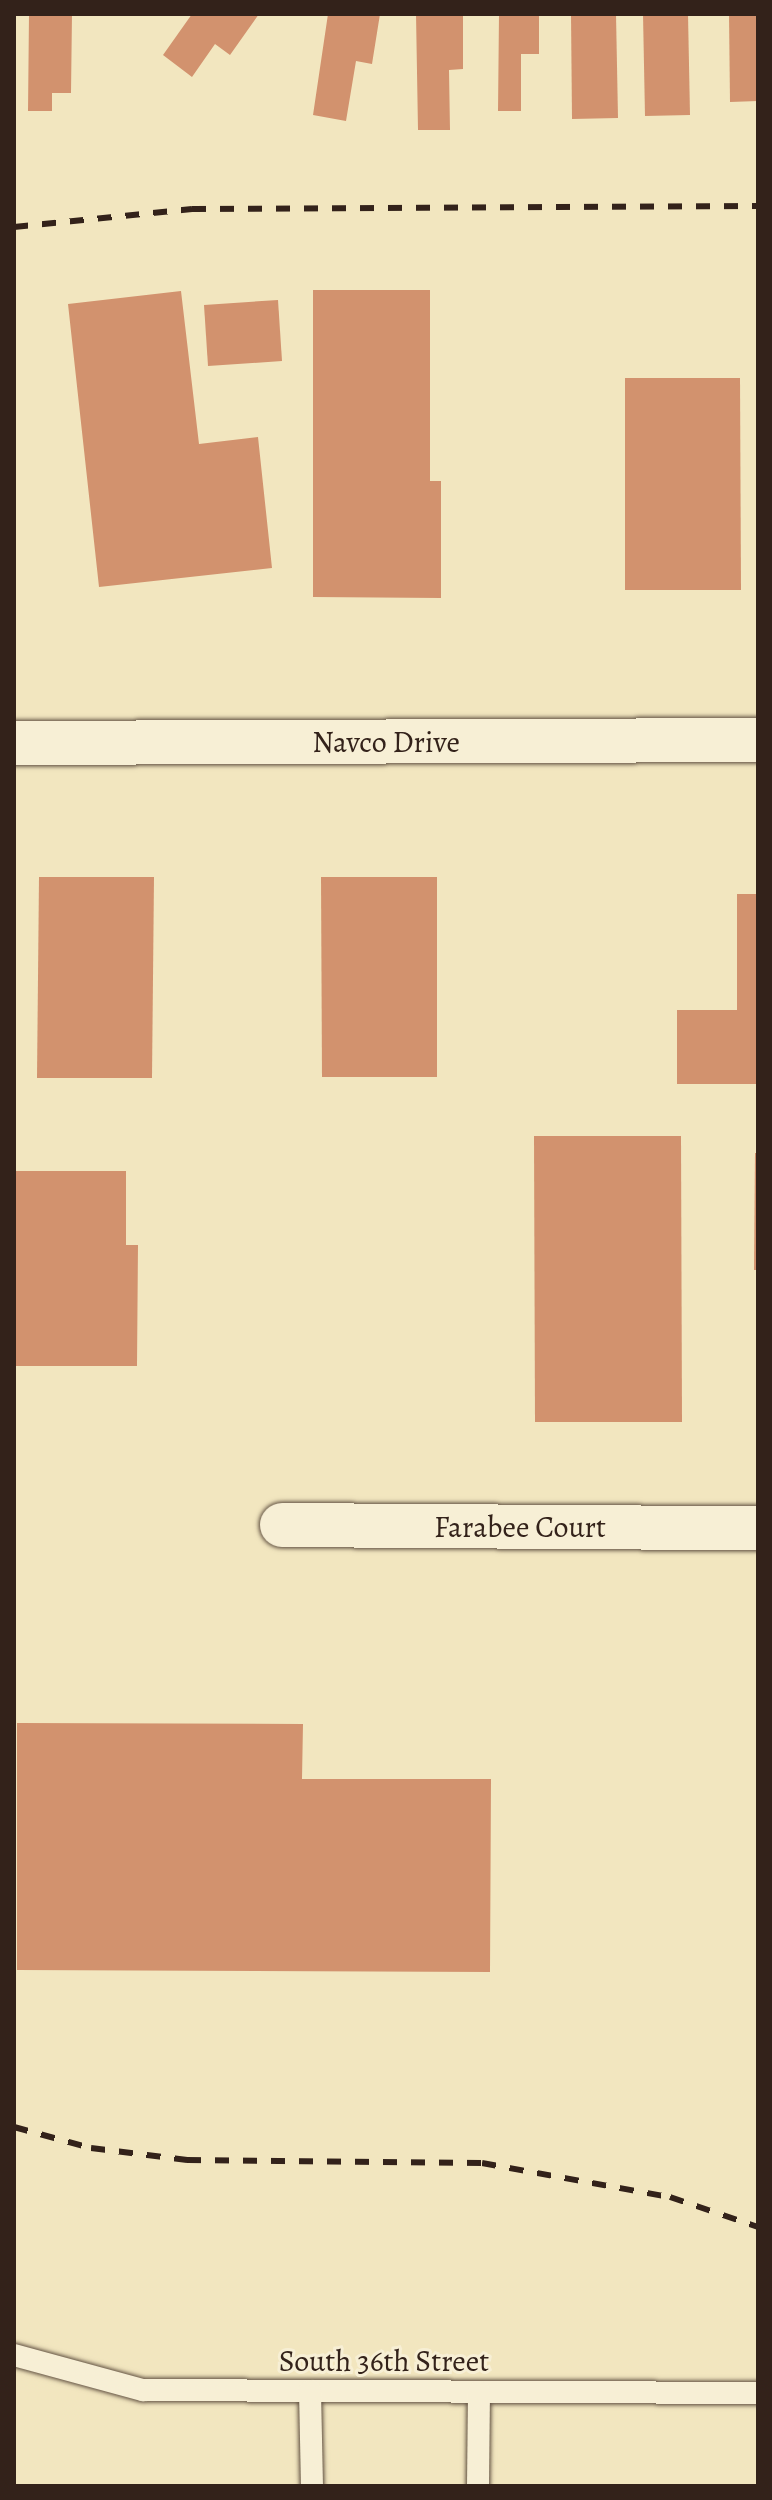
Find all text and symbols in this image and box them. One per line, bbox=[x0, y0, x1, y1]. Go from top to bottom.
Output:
street label: Navco Drive bbox=[312, 724, 460, 760]
street label: Farabee Court bbox=[434, 1509, 606, 1545]
street label: South 36th Street bbox=[279, 2343, 489, 2379]

